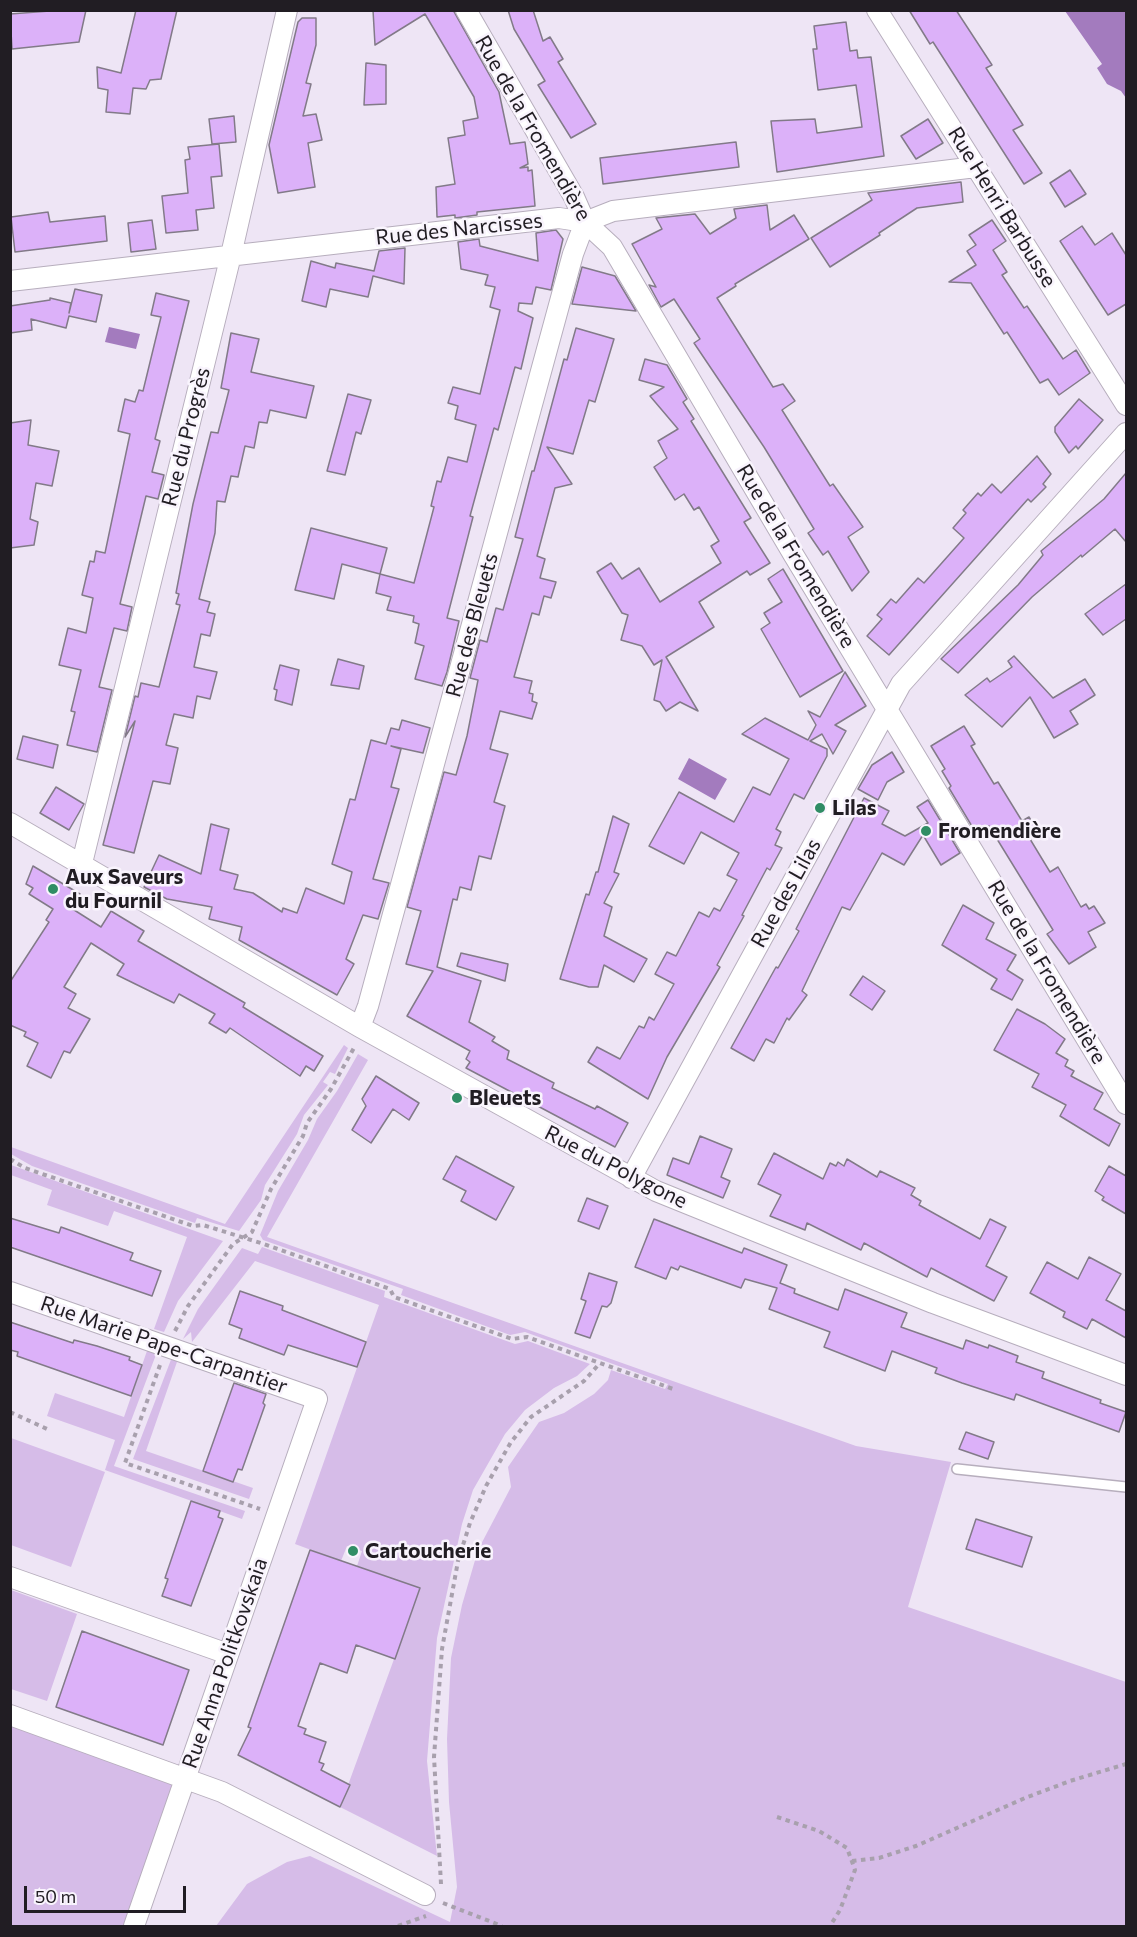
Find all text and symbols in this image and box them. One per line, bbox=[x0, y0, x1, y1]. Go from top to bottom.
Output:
street label: Rue de la Fromendière bbox=[470, 31, 596, 225]
street label: Rue Henri Barbusse bbox=[942, 122, 1062, 292]
street label: Rue des Narcisses bbox=[374, 208, 544, 250]
street label: Rue du Progrès bbox=[157, 365, 215, 509]
street label: Rue de la Fromendière bbox=[731, 460, 861, 652]
street label: Rue des Bleuets bbox=[441, 550, 503, 700]
place label: Lilas bbox=[832, 795, 877, 821]
marker: Lilas bbox=[813, 801, 827, 815]
place label: Fromendière bbox=[938, 818, 1061, 844]
marker: Fromendière bbox=[919, 824, 933, 838]
street label: Rue des Lilas bbox=[746, 834, 826, 952]
place label: Aux Saveurs du Fournil bbox=[65, 864, 183, 914]
street label: Rue de la Fromendière bbox=[982, 876, 1112, 1068]
marker: Aux Saveurs du Fournil bbox=[46, 882, 60, 896]
place label: Bleuets bbox=[469, 1085, 541, 1111]
marker: Bleuets bbox=[450, 1091, 464, 1105]
street label: Rue du Polygone bbox=[540, 1120, 692, 1214]
street label: Rue Marie Pape-Carpantier bbox=[37, 1291, 291, 1399]
place label: Cartoucherie bbox=[365, 1538, 491, 1564]
marker: Cartoucherie bbox=[346, 1544, 360, 1558]
street label: Rue Anna Politkovskaia bbox=[177, 1554, 273, 1772]
scale bar bbox=[27, 1874, 189, 1912]
text: 50 m bbox=[35, 1885, 76, 1907]

